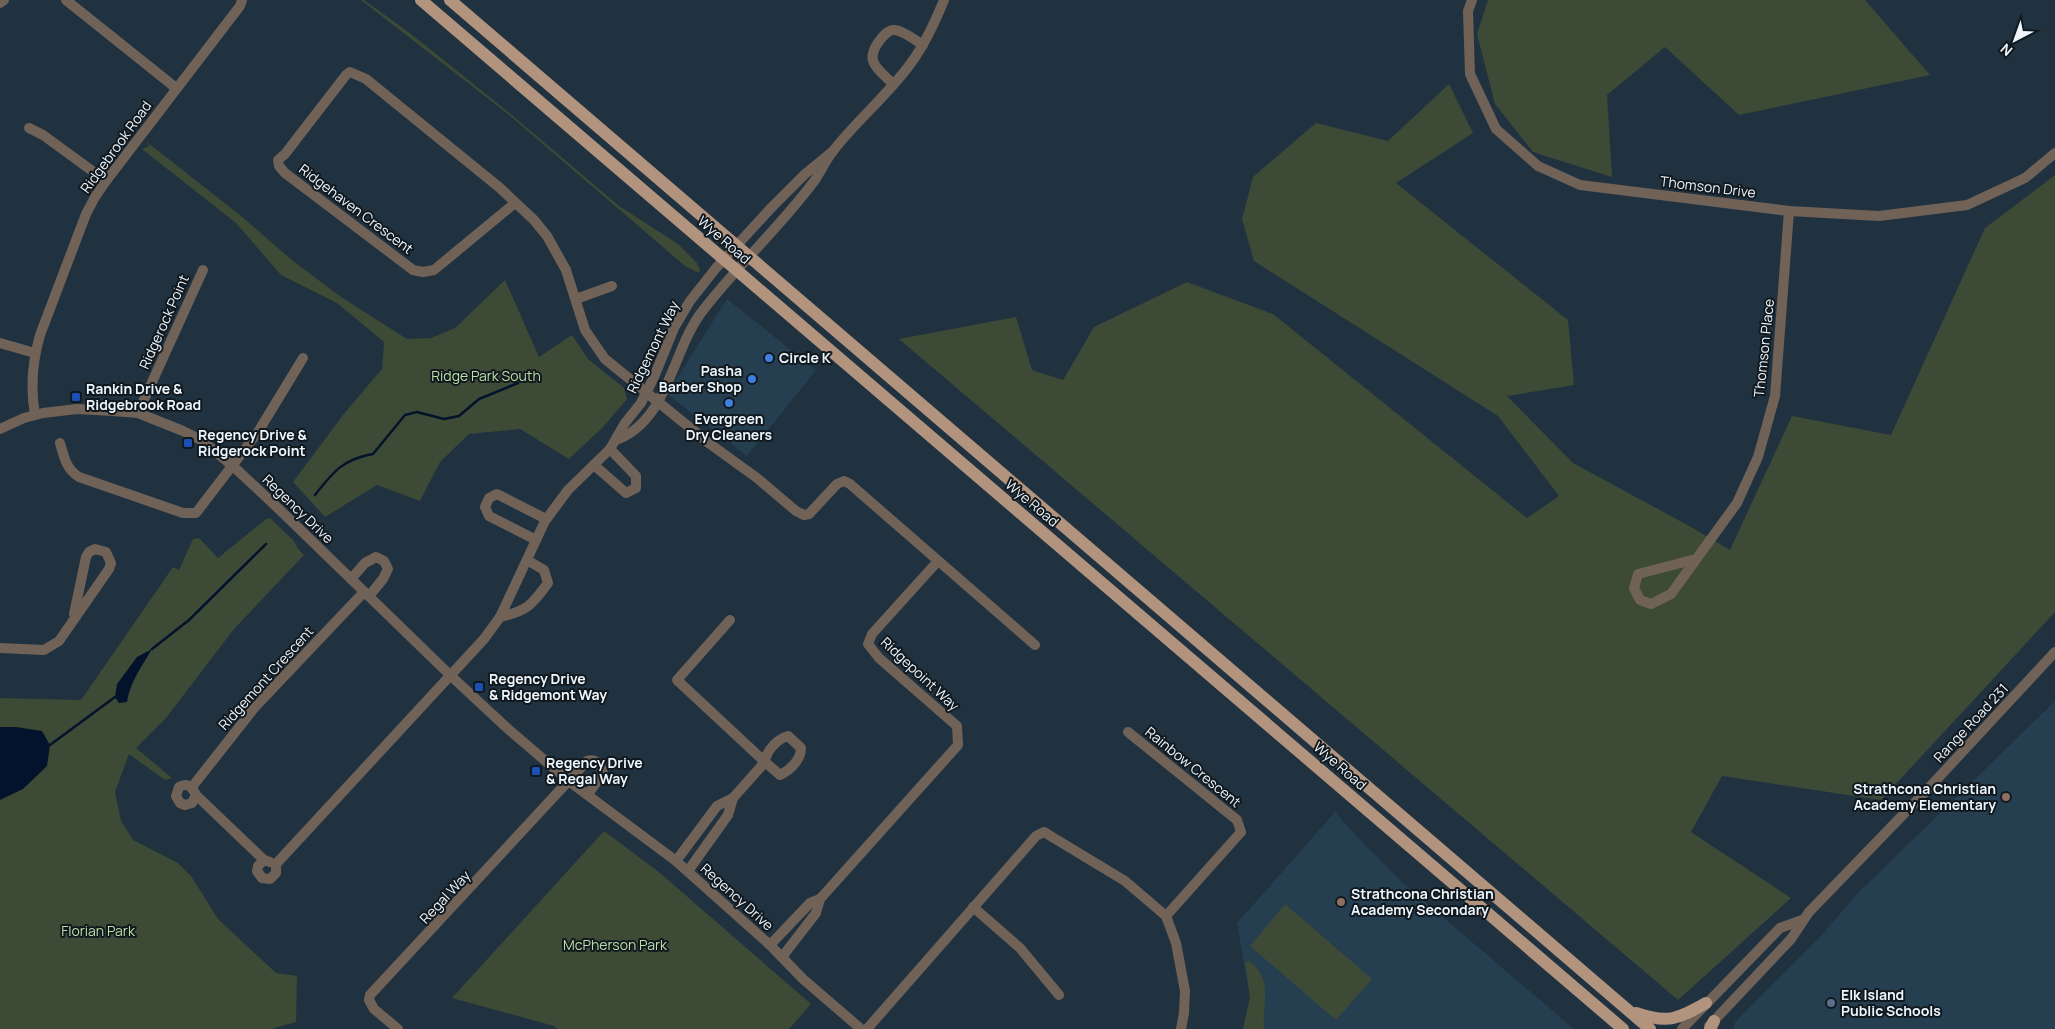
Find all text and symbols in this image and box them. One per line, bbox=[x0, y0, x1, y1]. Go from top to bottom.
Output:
north arrow bbox=[1990, 15, 2040, 65]
text: N bbox=[1996, 40, 2016, 61]
street label: Ridgebrook Road bbox=[76, 97, 155, 197]
street label: Ridgehaven Crescent bbox=[295, 159, 418, 258]
street label: Thomson Drive bbox=[1659, 171, 1757, 202]
street label: Wye Road bbox=[694, 211, 755, 268]
street label: Ridgerock Point bbox=[134, 271, 193, 372]
street label: Ridgemont Way bbox=[622, 297, 683, 396]
street label: Thomson Place bbox=[1749, 298, 1778, 398]
place label: Circle K bbox=[779, 348, 832, 367]
marker: Circle K bbox=[763, 352, 775, 364]
place label: Pasha Barber Shop bbox=[659, 361, 742, 396]
park label: Ridge Park South bbox=[431, 366, 541, 385]
marker: Pasha Barber Shop bbox=[746, 373, 758, 385]
place label: Rankin Drive & Ridgebrook Road bbox=[86, 379, 201, 414]
marker: Rankin Drive & Ridgebrook Road bbox=[70, 391, 82, 403]
marker: Evergreen Dry Cleaners bbox=[723, 397, 735, 409]
place label: Evergreen Dry Cleaners bbox=[686, 409, 773, 444]
place label: Regency Drive & Ridgerock Point bbox=[198, 425, 308, 460]
marker: Regency Drive & Ridgerock Point bbox=[182, 437, 194, 449]
street label: Regency Drive bbox=[259, 470, 338, 547]
street label: Wye Road bbox=[1002, 475, 1063, 531]
street label: Ridgemont Crescent bbox=[214, 621, 318, 734]
street label: Ridgepoint Way bbox=[877, 632, 964, 715]
place label: Regency Drive & Ridgemont Way bbox=[489, 669, 607, 704]
street label: Range Road 231 bbox=[1929, 679, 2012, 766]
marker: Regency Drive & Ridgemont Way bbox=[473, 681, 485, 693]
street label: Rainbow Crescent bbox=[1142, 722, 1245, 811]
street label: Wye Road bbox=[1310, 737, 1371, 794]
place label: Regency Drive & Regal Way bbox=[546, 753, 643, 788]
marker: Regency Drive & Regal Way bbox=[530, 765, 542, 777]
place label: Strathcona Christian Academy Elementary bbox=[1853, 779, 1996, 814]
marker: Strathcona Christian Academy Elementary bbox=[2000, 791, 2012, 803]
street label: Regency Drive bbox=[697, 859, 778, 934]
street label: Regal Way bbox=[415, 865, 475, 927]
place label: Strathcona Christian Academy Secondary bbox=[1351, 884, 1494, 919]
marker: Strathcona Christian Academy Secondary bbox=[1335, 896, 1347, 908]
park label: Florian Park bbox=[61, 921, 136, 940]
park label: McPherson Park bbox=[563, 935, 668, 954]
place label: Elk Island Public Schools bbox=[1841, 985, 1941, 1020]
marker: Elk Island Public Schools bbox=[1825, 997, 1837, 1009]

